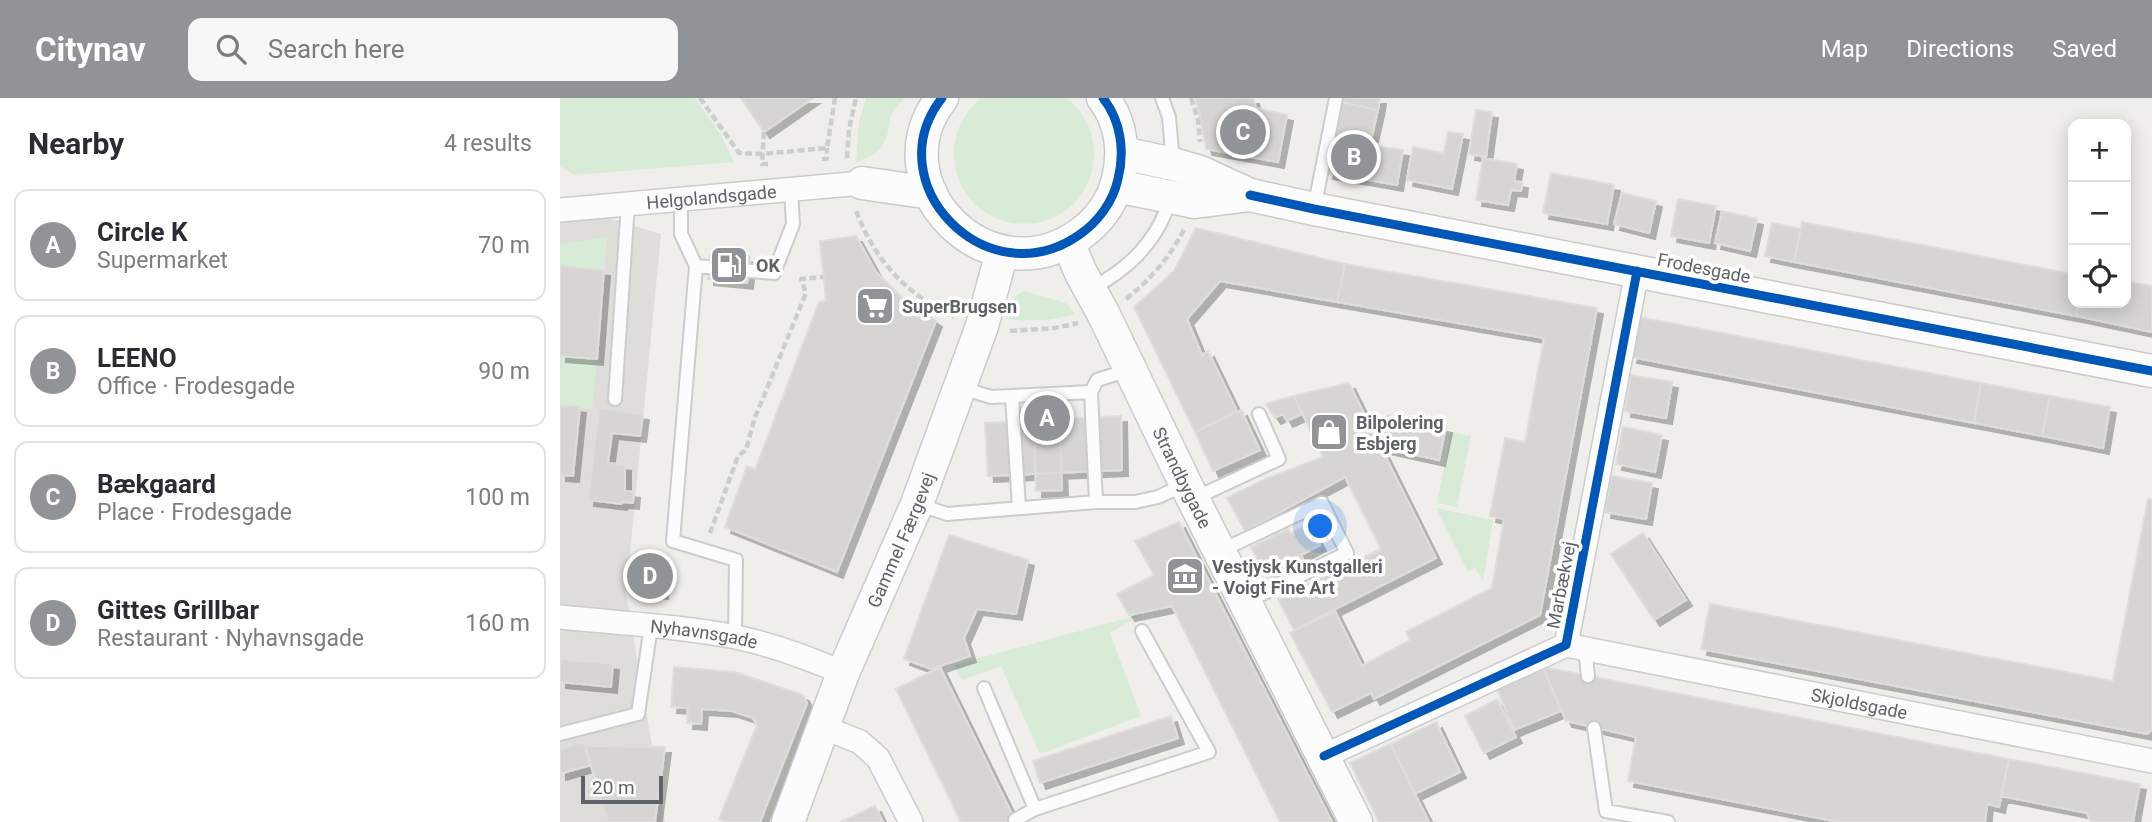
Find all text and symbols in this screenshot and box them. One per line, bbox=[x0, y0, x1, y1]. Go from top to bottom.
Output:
search box bbox=[188, 18, 678, 81]
text: Citynav bbox=[35, 30, 146, 69]
icon: search bbox=[212, 30, 250, 68]
text: Search here bbox=[268, 34, 405, 64]
text: Map bbox=[1821, 35, 1868, 63]
text: Directions bbox=[1906, 35, 2014, 63]
text: Saved bbox=[2052, 35, 2117, 63]
pin: C bbox=[1220, 106, 1266, 158]
map controls bbox=[2068, 119, 2131, 308]
button: + bbox=[2068, 119, 2131, 182]
text: Nearby bbox=[28, 126, 124, 161]
text: 4 results bbox=[444, 130, 532, 157]
pin: B bbox=[1331, 131, 1377, 183]
street label: Helgolandsgade bbox=[646, 180, 777, 213]
button: − bbox=[2068, 182, 2131, 245]
text: Circle K bbox=[97, 217, 188, 247]
text: A bbox=[45, 232, 61, 259]
text: 70 m bbox=[478, 232, 530, 259]
fuel station icon: OK bbox=[708, 244, 750, 286]
button: locate bbox=[2068, 245, 2131, 308]
text: Supermarket bbox=[97, 247, 228, 274]
street label: Frodesgade bbox=[1656, 249, 1752, 287]
place label: OK bbox=[756, 255, 780, 276]
supermarket icon: SuperBrugsen bbox=[854, 285, 896, 327]
place label: SuperBrugsen bbox=[902, 296, 1017, 317]
text: LEENO bbox=[97, 343, 177, 373]
text: B bbox=[46, 358, 60, 385]
text: 90 m bbox=[478, 358, 530, 385]
text: Office · Frodesgade bbox=[97, 373, 295, 400]
pin: A bbox=[1024, 392, 1070, 444]
shop icon: Bilpolering Esbjerg bbox=[1308, 411, 1350, 453]
place label: Bilpolering Esbjerg bbox=[1356, 412, 1444, 454]
street label: Strandbygade bbox=[1149, 423, 1216, 532]
text: Bækgaard bbox=[97, 469, 216, 499]
street label: Gammel Færgevej bbox=[862, 469, 938, 611]
text: C bbox=[45, 484, 61, 511]
text: 100 m bbox=[465, 484, 530, 511]
text: Place · Frodesgade bbox=[97, 499, 292, 526]
your location bbox=[1303, 509, 1337, 543]
street label: Marbækvej bbox=[1542, 540, 1580, 630]
pin: D bbox=[627, 550, 673, 602]
museum icon: Vestjysk Kunstgalleri - Voigt Fine Art bbox=[1164, 555, 1206, 597]
place label: Vestjysk Kunstgalleri - Voigt Fine Art bbox=[1212, 556, 1383, 598]
text: Gittes Grillbar bbox=[97, 595, 259, 625]
text: D bbox=[46, 610, 60, 637]
text: 160 m bbox=[465, 610, 530, 637]
street label: Nyhavnsgade bbox=[649, 615, 760, 652]
text: Restaurant · Nyhavnsgade bbox=[97, 625, 364, 652]
street label: Skjoldsgade bbox=[1809, 683, 1909, 723]
scale bar bbox=[581, 773, 663, 805]
text: 20 m bbox=[592, 776, 635, 799]

